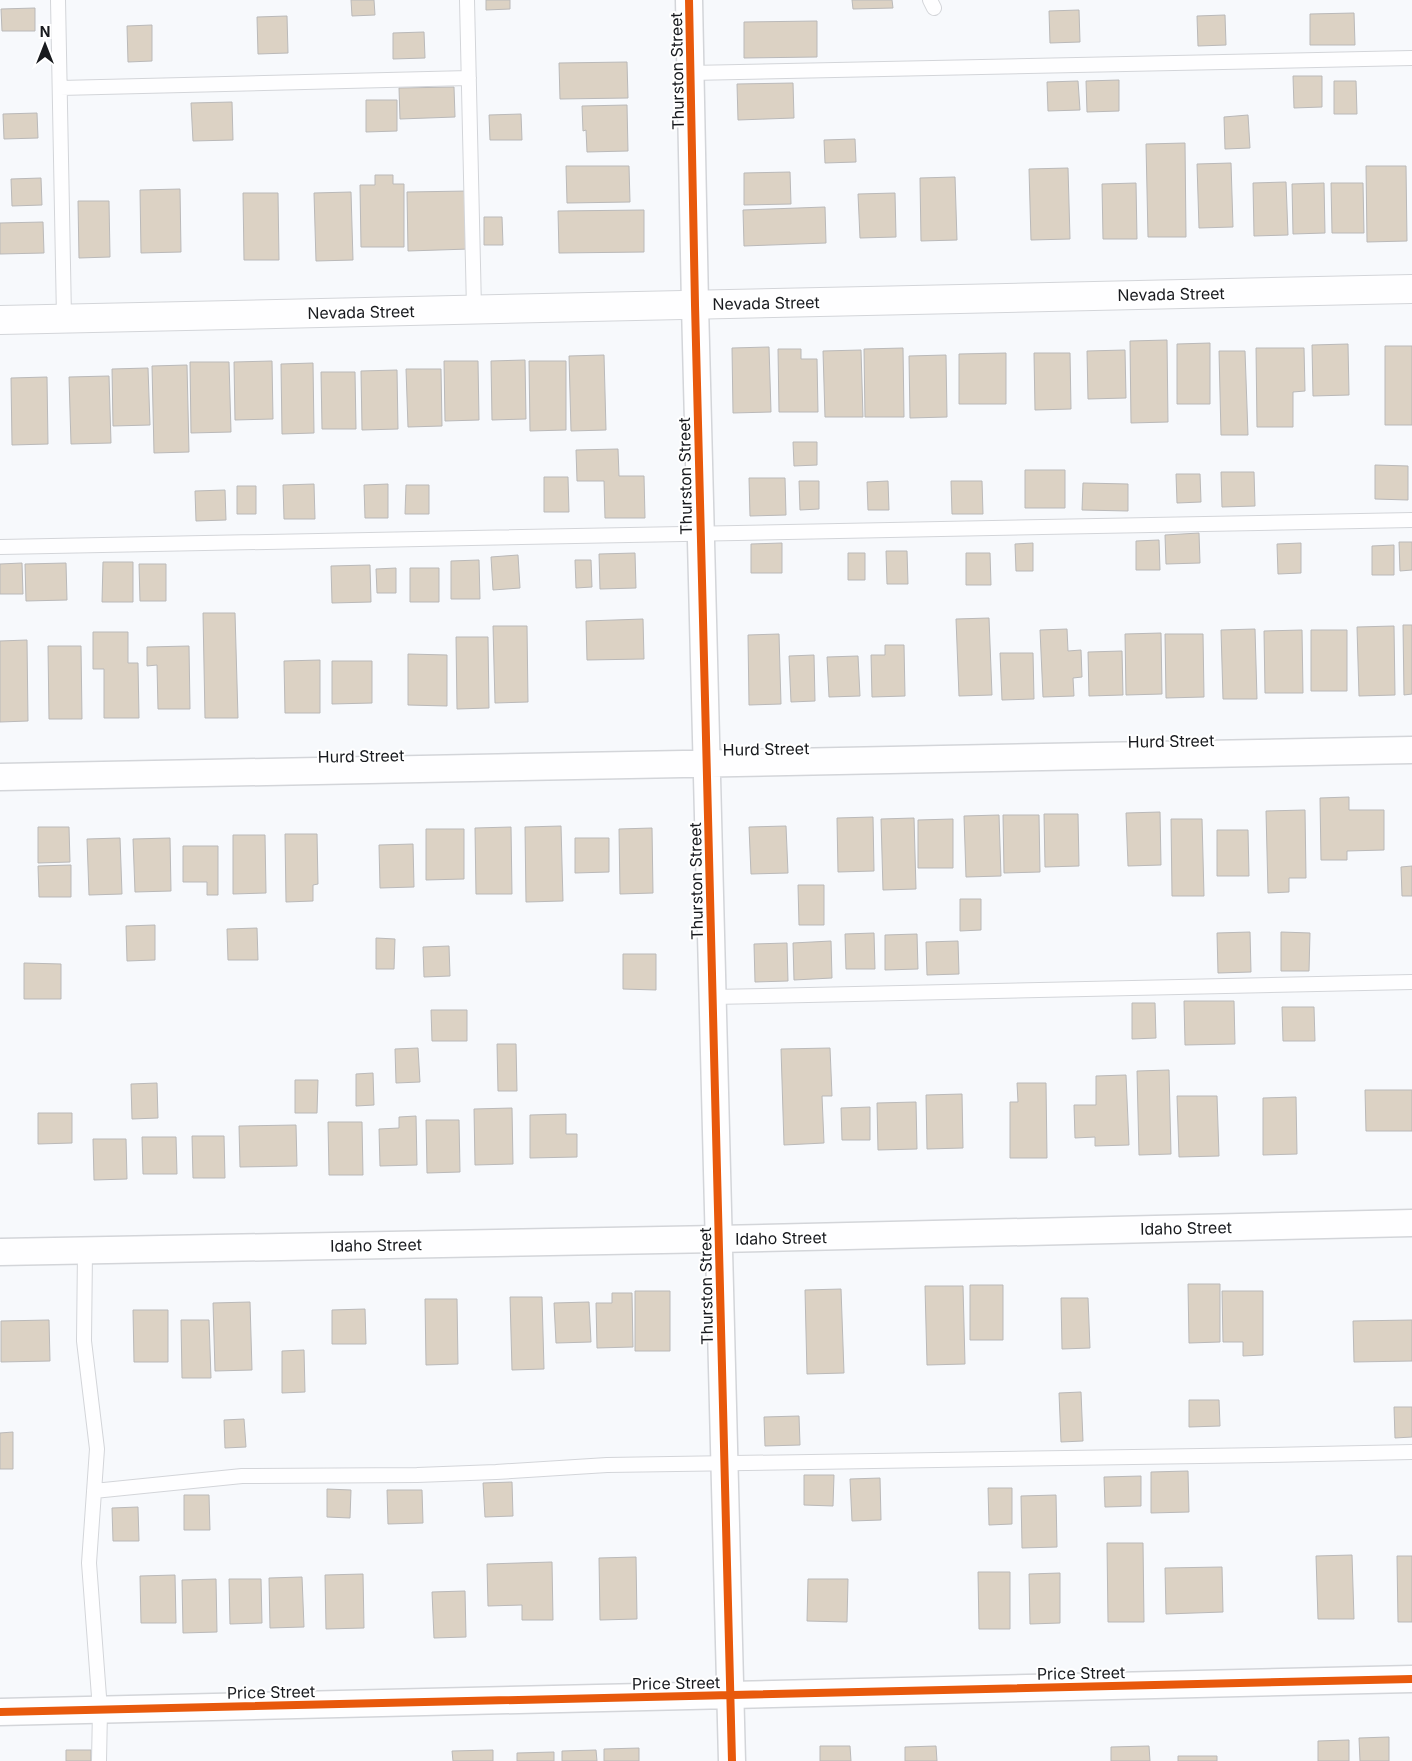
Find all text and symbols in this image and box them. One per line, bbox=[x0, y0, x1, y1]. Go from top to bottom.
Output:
street label: Thurston Street bbox=[666, 12, 688, 130]
north arrow bbox=[20, 20, 70, 70]
text: N bbox=[40, 23, 50, 40]
street label: Nevada Street bbox=[1117, 283, 1225, 305]
street label: Nevada Street bbox=[712, 292, 820, 314]
street label: Nevada Street bbox=[307, 301, 415, 323]
street label: Thurston Street bbox=[674, 417, 696, 535]
street label: Hurd Street bbox=[1128, 730, 1214, 752]
street label: Hurd Street bbox=[723, 738, 809, 760]
street label: Hurd Street bbox=[318, 745, 404, 767]
street label: Thurston Street bbox=[685, 822, 707, 940]
street label: Idaho Street bbox=[1140, 1217, 1232, 1239]
street label: Thurston Street bbox=[695, 1227, 717, 1345]
street label: Idaho Street bbox=[735, 1227, 827, 1249]
street label: Idaho Street bbox=[330, 1234, 422, 1256]
street label: Price Street bbox=[1037, 1662, 1125, 1684]
street label: Price Street bbox=[632, 1672, 720, 1694]
street label: Price Street bbox=[227, 1681, 315, 1703]

